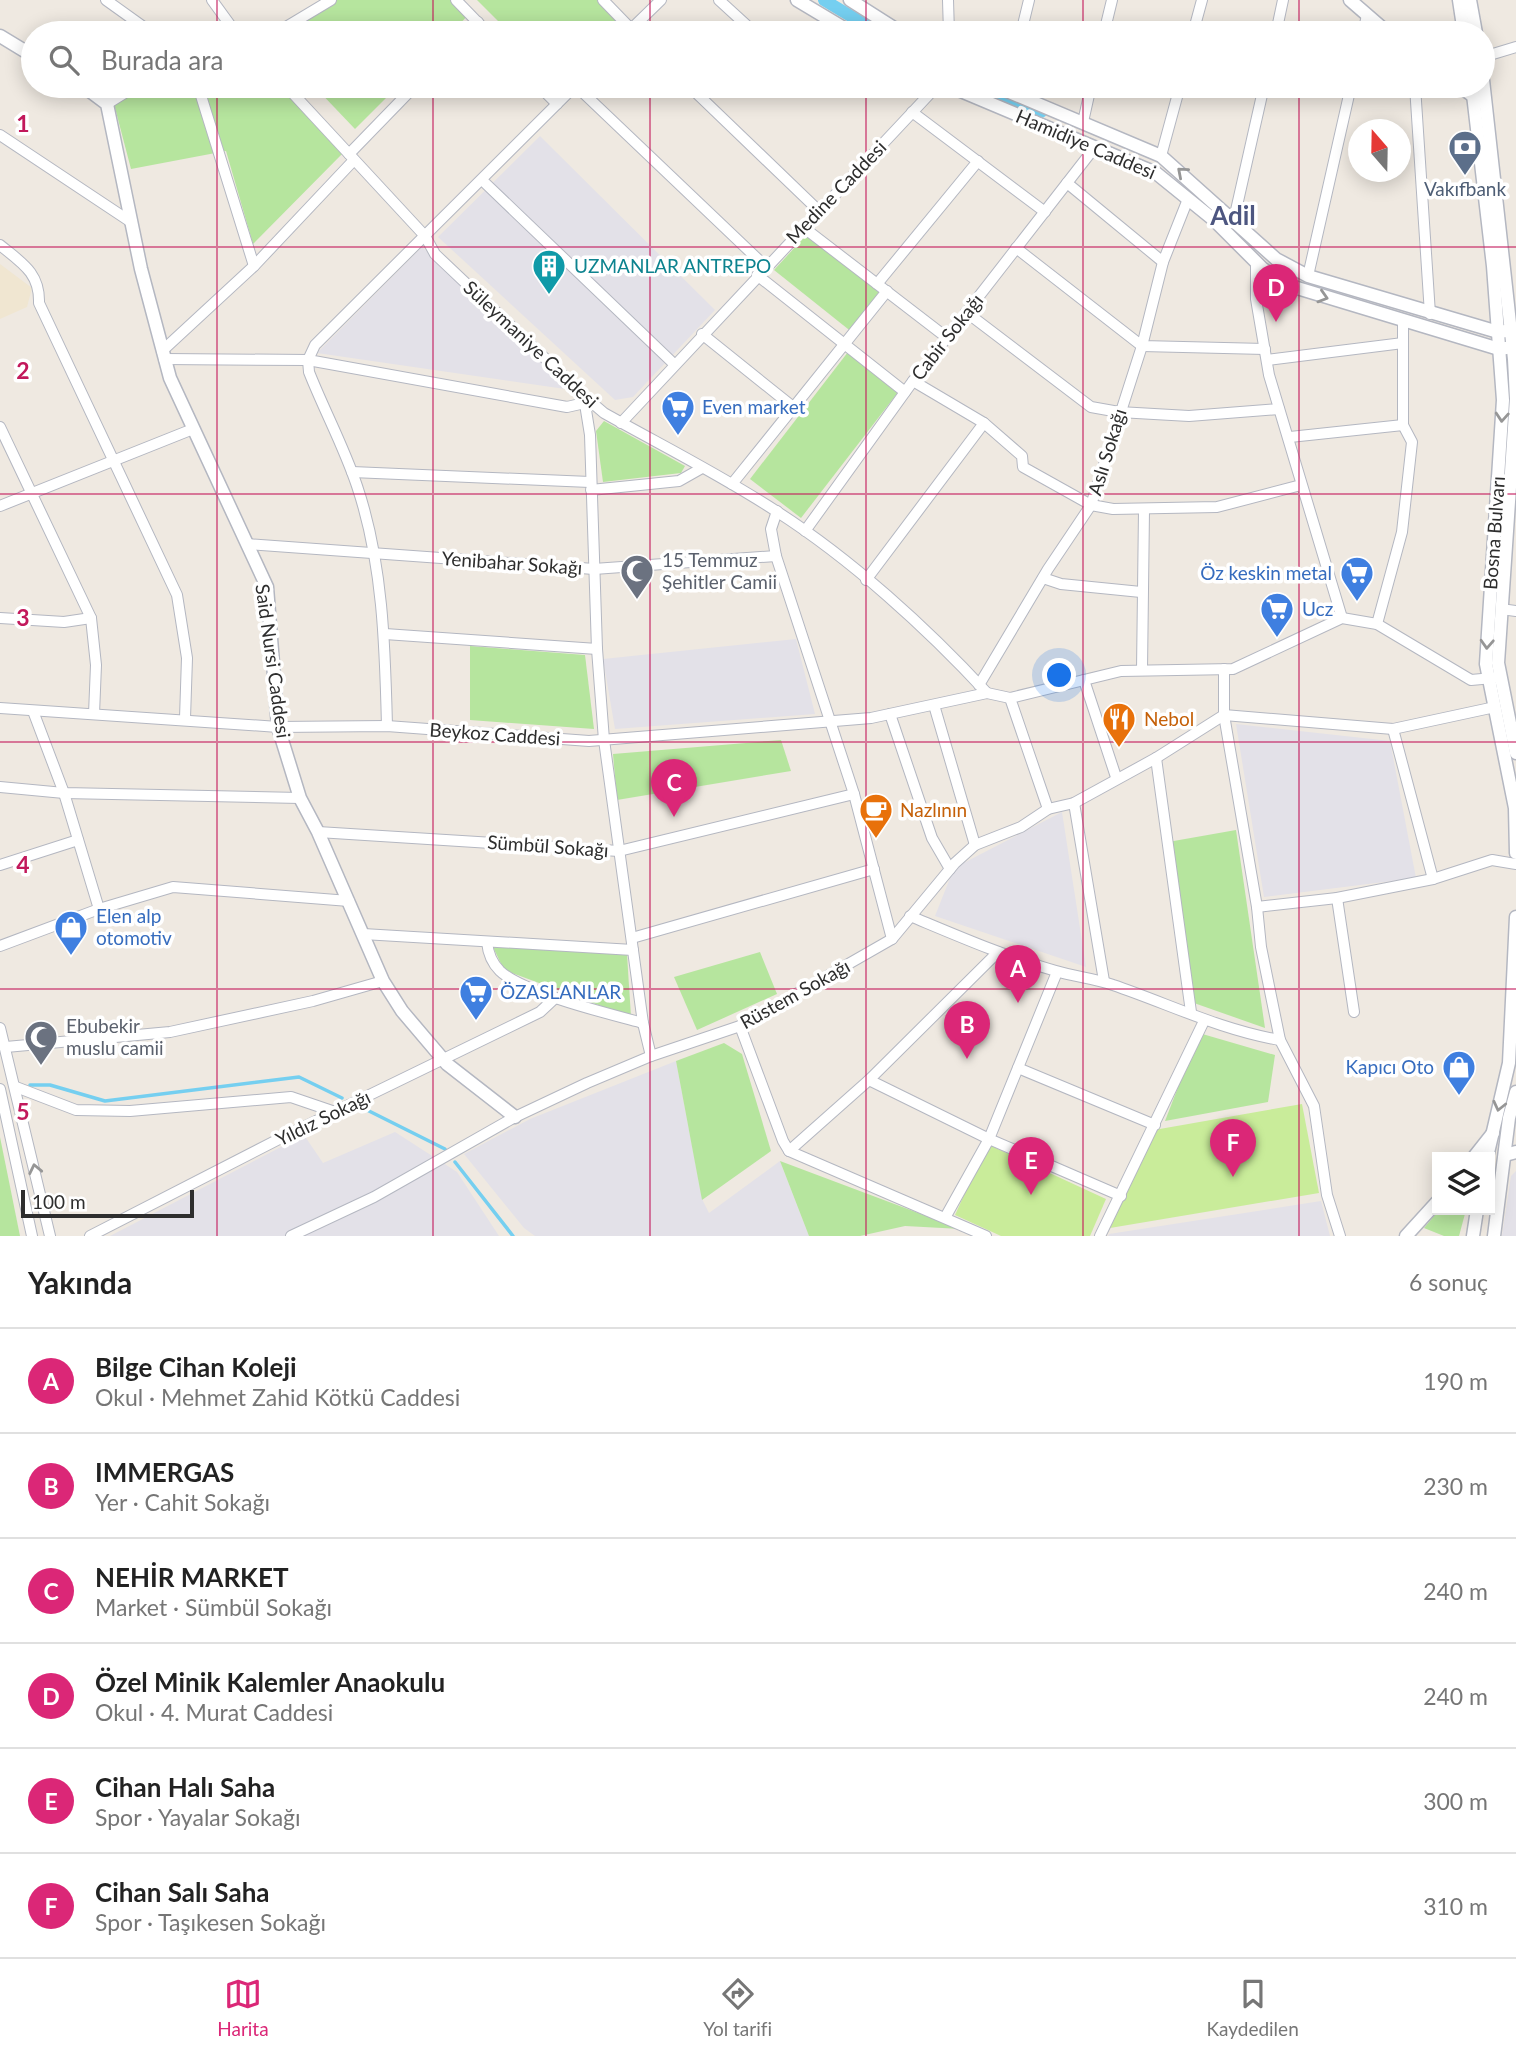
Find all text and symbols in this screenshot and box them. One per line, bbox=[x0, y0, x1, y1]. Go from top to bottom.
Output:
search box bbox=[21, 21, 1495, 98]
icon: search bbox=[45, 41, 83, 79]
text: Burada ara bbox=[101, 44, 223, 76]
street label: Hamidiye Caddesi bbox=[1013, 104, 1160, 183]
text: 1 bbox=[16, 109, 30, 137]
north arrow bbox=[1348, 119, 1411, 182]
bank icon: Vakıfbank bbox=[1446, 128, 1484, 177]
street label: Medine Caddesi bbox=[781, 135, 891, 248]
one-way arrow bbox=[1177, 168, 1190, 180]
place label: Vakıfbank bbox=[1424, 177, 1506, 200]
district label: Adil bbox=[1209, 199, 1256, 231]
building icon: UZMANLAR ANTREPO bbox=[530, 247, 568, 296]
place label: UZMANLAR ANTREPO bbox=[574, 254, 771, 277]
pin: D bbox=[1253, 264, 1299, 322]
street label: Süleymaniye Caddesi bbox=[459, 275, 603, 412]
one-way arrow bbox=[1317, 288, 1329, 303]
street label: Cabir Sokağı bbox=[906, 289, 987, 384]
text: 2 bbox=[16, 356, 30, 384]
supermarket icon: Even market bbox=[659, 388, 697, 437]
place label: Even market bbox=[702, 395, 806, 418]
street label: Aslı Sokağı bbox=[1082, 406, 1131, 498]
one-way arrow bbox=[1495, 412, 1510, 423]
street label: Bosna Bulvarı bbox=[1478, 475, 1509, 590]
street label: Yenibahar Sokağı bbox=[441, 546, 583, 579]
place label: 15 Temmuz Şehitler Camii bbox=[662, 548, 777, 593]
mosque icon: 15 Temmuz Şehitler Camii bbox=[618, 552, 656, 601]
supermarket icon: Öz keskin metal bbox=[1338, 554, 1376, 603]
place label: Öz keskin metal bbox=[1200, 561, 1332, 584]
street label: Said Nursi Caddesi bbox=[251, 582, 296, 739]
supermarket icon: Ucz bbox=[1258, 590, 1296, 639]
place label: Ucz bbox=[1302, 597, 1333, 620]
text: 3 bbox=[16, 603, 30, 631]
one-way arrow bbox=[1480, 639, 1495, 650]
your location bbox=[1042, 658, 1076, 692]
restaurant icon: Nebol bbox=[1100, 700, 1138, 749]
place label: Nebol bbox=[1144, 707, 1194, 730]
street label: Beykoz Caddesi bbox=[429, 717, 561, 750]
pin: C bbox=[651, 759, 697, 817]
cafe icon: Nazlının bbox=[857, 791, 895, 840]
place label: Nazlının bbox=[900, 798, 967, 821]
street label: Sümbül Sokağı bbox=[487, 830, 609, 861]
text: 4 bbox=[16, 850, 30, 878]
place label: Elen alp otomotiv bbox=[96, 904, 172, 949]
shop icon: Elen alp otomotiv bbox=[52, 908, 90, 957]
pin: A bbox=[995, 945, 1041, 1003]
street label: Rüstem Sokağı bbox=[736, 954, 854, 1033]
supermarket icon: ÖZASLANLAR bbox=[457, 973, 495, 1022]
place label: ÖZASLANLAR bbox=[500, 980, 621, 1003]
pin: B bbox=[944, 1001, 990, 1059]
place label: Ebubekir muslu camii bbox=[66, 1014, 164, 1059]
mosque icon: Ebubekir muslu camii bbox=[22, 1018, 60, 1067]
shop icon: Kapıcı Oto bbox=[1440, 1048, 1478, 1097]
place label: Kapıcı Oto bbox=[1346, 1055, 1434, 1078]
street label: Yıldız Sokağı bbox=[272, 1085, 374, 1150]
text: 5 bbox=[16, 1097, 30, 1125]
one-way arrow bbox=[1493, 1100, 1507, 1112]
pin: F bbox=[1210, 1119, 1256, 1177]
pin: E bbox=[1008, 1137, 1054, 1195]
map controls bbox=[1432, 1152, 1495, 1215]
button: layers bbox=[1432, 1152, 1495, 1215]
one-way arrow bbox=[28, 1163, 43, 1175]
scale bar bbox=[21, 1187, 194, 1219]
text: 100 m bbox=[32, 1190, 86, 1213]
text: Yakında bbox=[28, 1264, 132, 1300]
text: 6 sonuç bbox=[1409, 1268, 1488, 1296]
text: Bilge Cihan Koleji bbox=[95, 1351, 297, 1383]
text: A bbox=[43, 1367, 59, 1395]
text: 190 m bbox=[1423, 1367, 1488, 1395]
text: Okul · Mehmet Zahid Kötkü Caddesi bbox=[95, 1383, 460, 1411]
text: IMMERGAS bbox=[95, 1456, 234, 1488]
text: B bbox=[43, 1472, 59, 1500]
text: 230 m bbox=[1423, 1472, 1488, 1500]
text: Yer · Cahit Sokağı bbox=[95, 1488, 270, 1516]
text: NEHİR MARKET bbox=[95, 1561, 288, 1593]
text: C bbox=[43, 1577, 59, 1605]
text: 240 m bbox=[1423, 1577, 1488, 1605]
text: Market · Sümbül Sokağı bbox=[95, 1593, 332, 1621]
text: Özel Minik Kalemler Anaokulu bbox=[95, 1666, 445, 1698]
text: D bbox=[42, 1682, 60, 1710]
text: 240 m bbox=[1423, 1682, 1488, 1710]
text: Okul · 4. Murat Caddesi bbox=[95, 1698, 333, 1726]
text: Cihan Halı Saha bbox=[95, 1771, 275, 1803]
text: E bbox=[44, 1787, 58, 1815]
text: 300 m bbox=[1423, 1787, 1488, 1815]
text: Spor · Yayalar Sokağı bbox=[95, 1803, 301, 1831]
text: Cihan Salı Saha bbox=[95, 1876, 270, 1908]
text: F bbox=[44, 1892, 58, 1920]
text: 310 m bbox=[1423, 1892, 1488, 1920]
text: Spor · Taşıkesen Sokağı bbox=[95, 1908, 326, 1936]
tab: Harita bbox=[217, 1975, 269, 2040]
tab: Yol tarifi bbox=[703, 1975, 772, 2040]
tab: Kaydedilen bbox=[1206, 1975, 1299, 2040]

